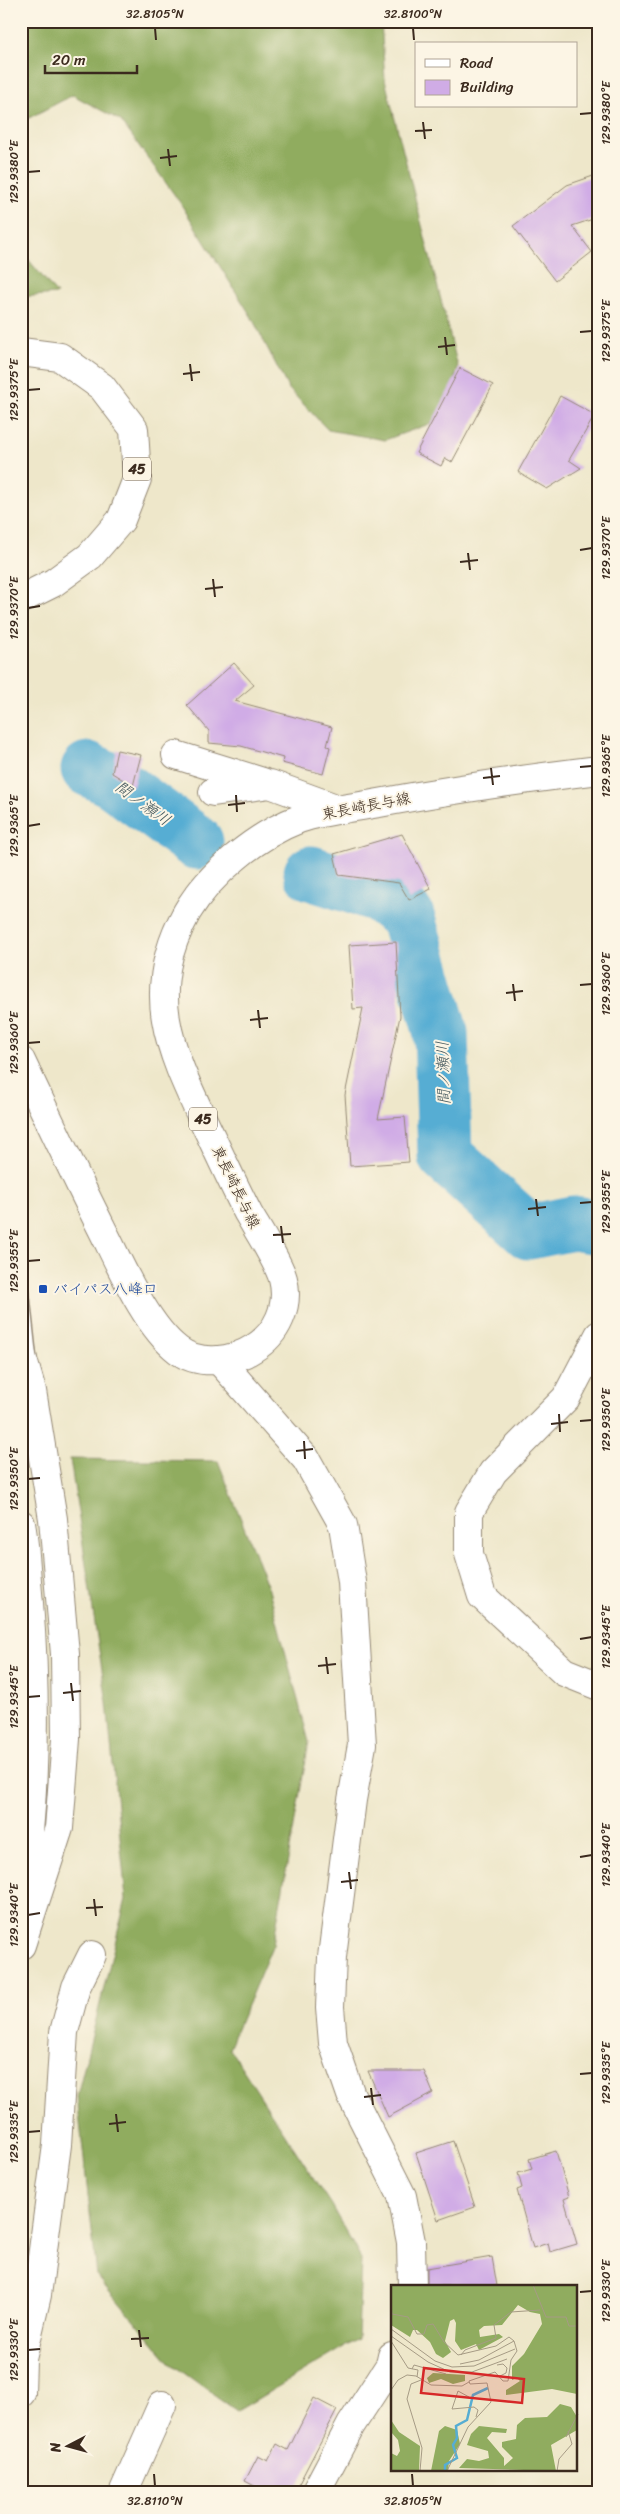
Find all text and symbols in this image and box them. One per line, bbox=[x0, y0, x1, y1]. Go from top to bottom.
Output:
text: 32.8105°N bbox=[126, 3, 185, 25]
text: 32.8100°N bbox=[384, 3, 443, 25]
scale bar bbox=[45, 42, 138, 74]
legend bbox=[415, 42, 578, 108]
text: 20 m bbox=[52, 47, 86, 73]
text: Road bbox=[460, 50, 493, 76]
text: Building bbox=[460, 74, 514, 100]
text: 129.9380°E bbox=[595, 80, 617, 145]
text: 129.9380°E bbox=[3, 139, 25, 204]
text: 129.9375°E bbox=[595, 298, 617, 363]
text: 129.9375°E bbox=[3, 357, 25, 422]
road number: 45 bbox=[123, 458, 151, 480]
text: 129.9370°E bbox=[595, 515, 617, 580]
text: 129.9370°E bbox=[3, 575, 25, 640]
text: 129.9365°E bbox=[595, 733, 617, 797]
water label: 間ノ瀬川 bbox=[109, 772, 177, 834]
street label: 東長崎長与線 bbox=[319, 785, 413, 827]
text: 129.9365°E bbox=[3, 793, 25, 857]
text: 129.9360°E bbox=[595, 951, 617, 1016]
text: 129.9360°E bbox=[3, 1010, 25, 1075]
water label: 間ノ瀬川 bbox=[427, 1041, 459, 1105]
road number: 45 bbox=[189, 1108, 217, 1130]
street label: 東長崎長与線 bbox=[205, 1141, 267, 1233]
text: 129.9355°E bbox=[595, 1169, 617, 1234]
text: 129.9355°E bbox=[3, 1228, 25, 1293]
place label: バイパス八峰口 bbox=[53, 1276, 158, 1302]
marker: バイパス八峰口 bbox=[37, 1283, 49, 1295]
text: 129.9350°E bbox=[595, 1387, 617, 1452]
text: 129.9350°E bbox=[3, 1446, 25, 1511]
text: 129.9345°E bbox=[595, 1604, 617, 1669]
text: 129.9345°E bbox=[3, 1664, 25, 1729]
text: 129.9340°E bbox=[595, 1822, 617, 1887]
text: 129.9340°E bbox=[3, 1882, 25, 1947]
text: 129.9335°E bbox=[595, 2040, 617, 2104]
text: 129.9335°E bbox=[3, 2099, 25, 2163]
text: 129.9330°E bbox=[595, 2258, 617, 2323]
inset map bbox=[391, 2285, 578, 2472]
text: 129.9330°E bbox=[3, 2317, 25, 2382]
north arrow bbox=[42, 2422, 92, 2472]
text: N bbox=[43, 2441, 69, 2454]
text: 32.8110°N bbox=[127, 2490, 184, 2512]
text: 32.8105°N bbox=[384, 2490, 443, 2512]

